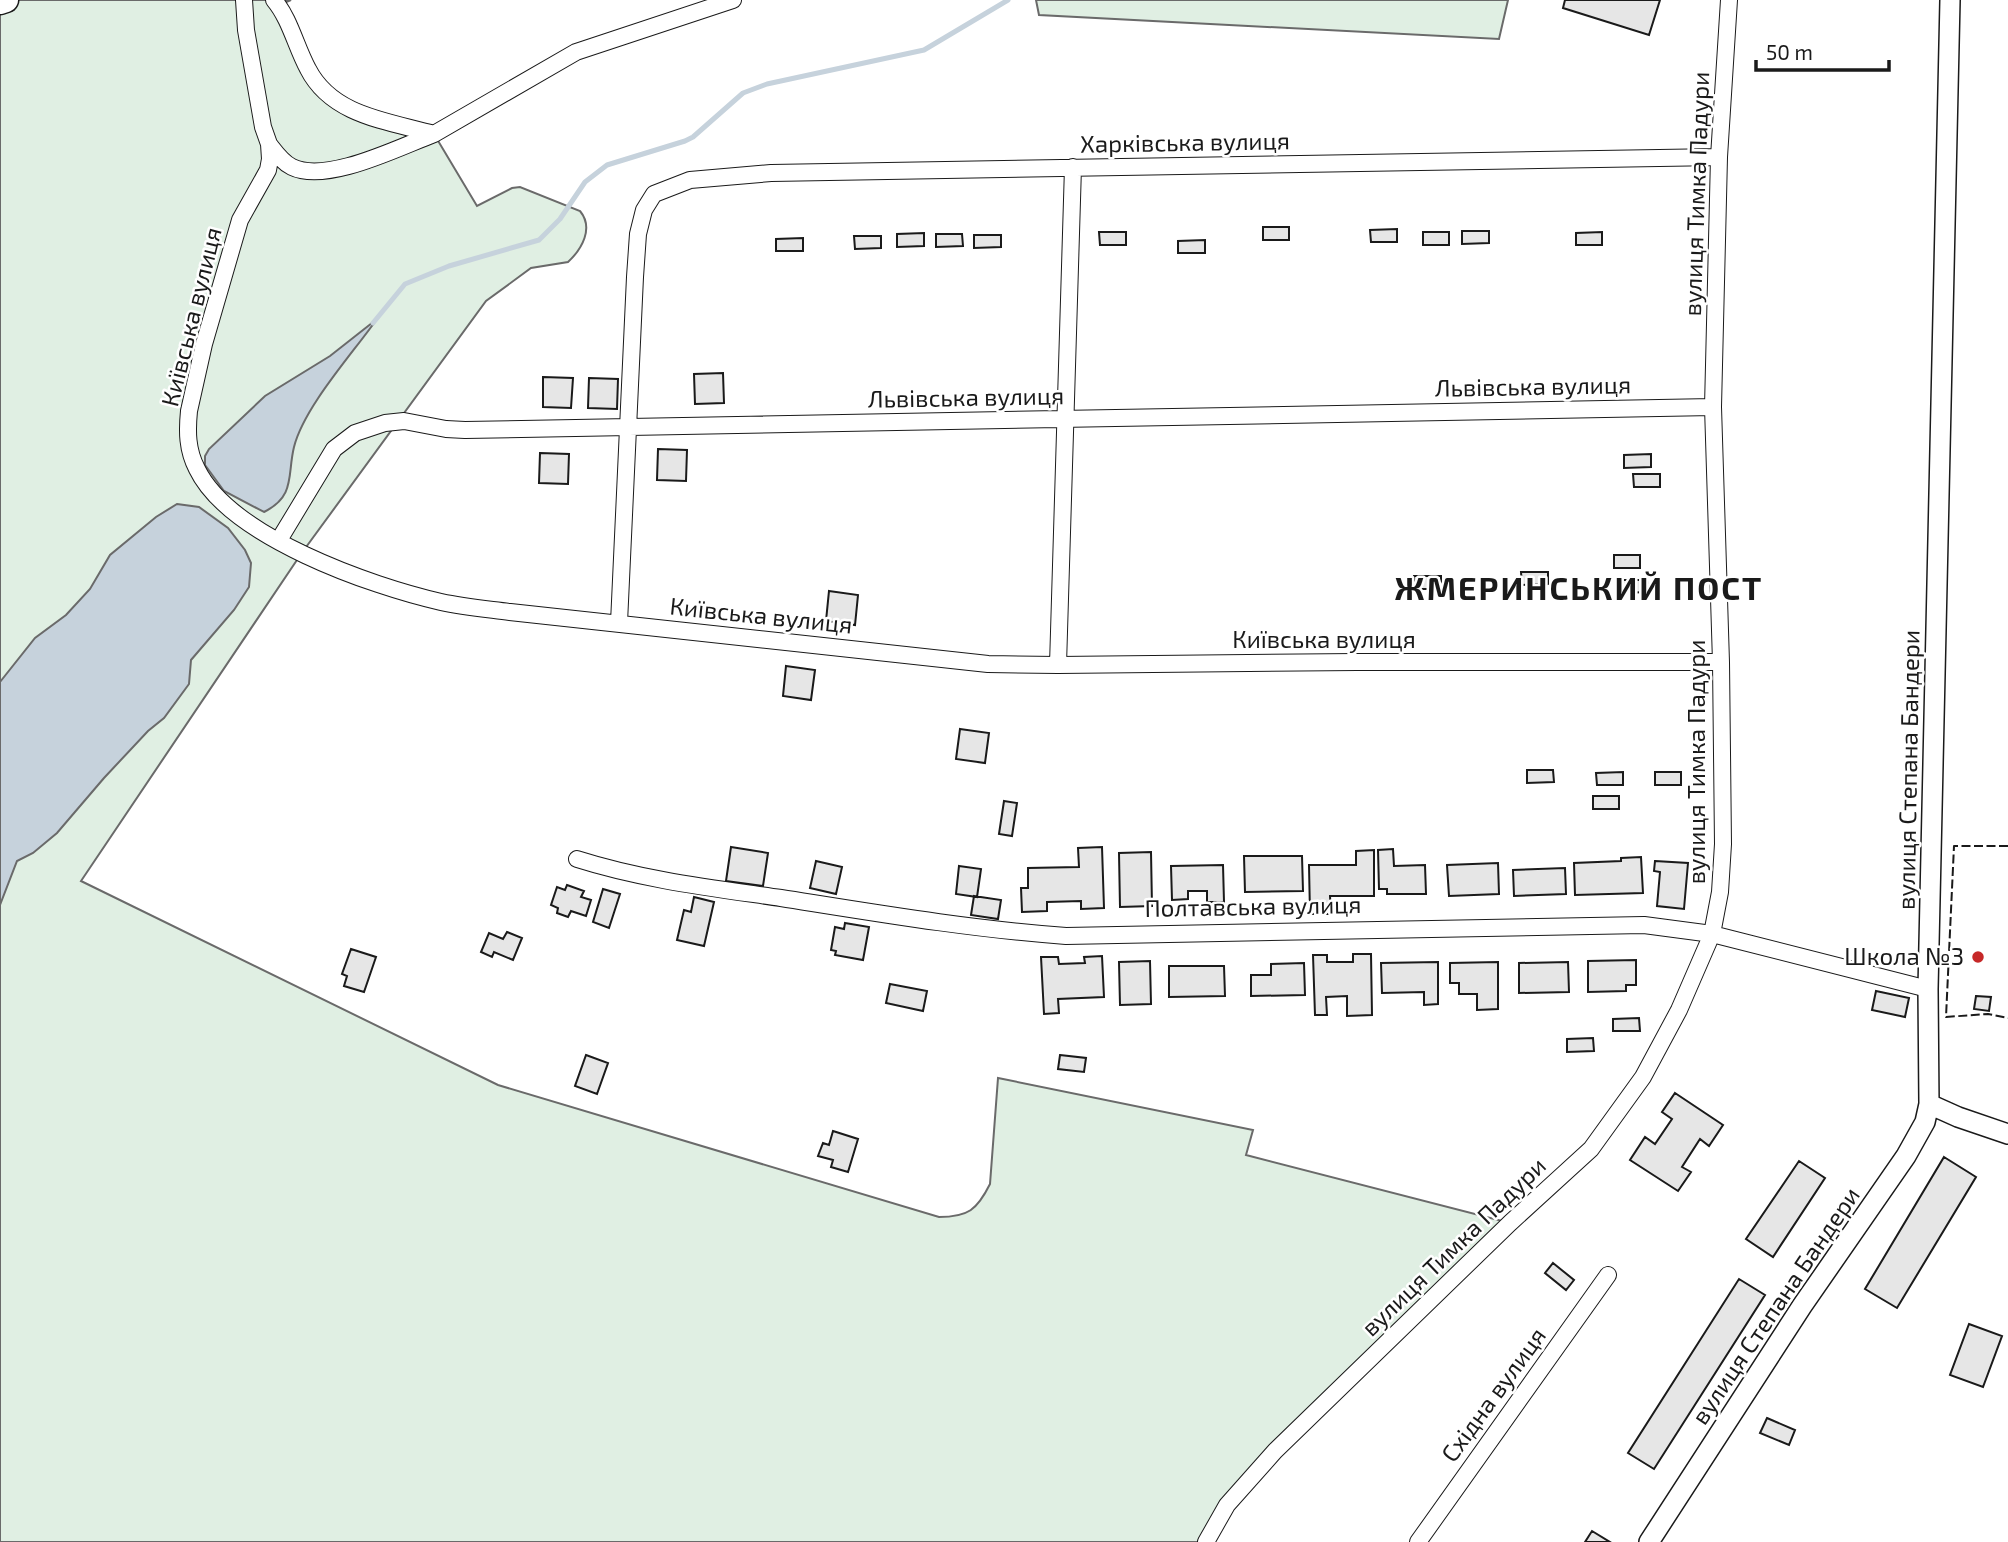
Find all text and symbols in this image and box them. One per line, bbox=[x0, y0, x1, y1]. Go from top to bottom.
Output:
scale bar bbox=[1756, 28, 1889, 72]
text: 50 m bbox=[1766, 39, 1813, 64]
street label: вулиця Тимка Падури bbox=[1677, 71, 1715, 317]
street label: Харківська вулиця bbox=[1080, 125, 1290, 159]
street label: Київська вулиця bbox=[154, 224, 228, 409]
street label: Львівська вулиця bbox=[1435, 369, 1631, 403]
street label: Львівська вулиця bbox=[868, 380, 1064, 414]
district label: ЖМЕРИНСЬКИЙ ПОСТ bbox=[1395, 568, 1763, 606]
street label: Київська вулиця bbox=[668, 591, 854, 640]
street label: Київська вулиця bbox=[1232, 624, 1416, 654]
street label: вулиця Степана Бандери bbox=[1891, 630, 1925, 910]
street label: вулиця Тимка Падури bbox=[1681, 640, 1711, 884]
street label: Полтавська вулиця bbox=[1144, 889, 1362, 923]
place label: Школа №3 bbox=[1844, 941, 1964, 970]
marker: Школа №3 bbox=[1970, 949, 1986, 965]
street label: вулиця Тимка Падури bbox=[1355, 1150, 1552, 1342]
street label: вулиця Степана Бандери bbox=[1685, 1181, 1866, 1430]
street label: Східна вулиця bbox=[1434, 1321, 1552, 1468]

